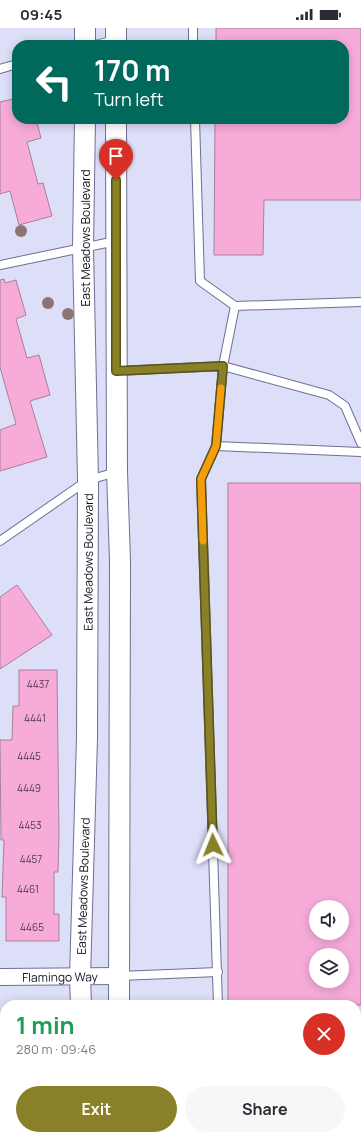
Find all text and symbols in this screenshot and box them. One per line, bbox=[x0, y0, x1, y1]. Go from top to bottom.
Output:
text: 09:45 bbox=[20, 4, 62, 25]
text: 170 m bbox=[94, 51, 170, 89]
icon: left bbox=[28, 56, 80, 108]
text: Turn left bbox=[94, 87, 164, 111]
pin bbox=[99, 139, 133, 180]
icon: arrive bbox=[105, 145, 127, 167]
street label: East Meadows Boulevard bbox=[77, 169, 94, 307]
street label: East Meadows Boulevard bbox=[79, 493, 96, 631]
house number: 4437 bbox=[27, 677, 49, 691]
house number: 4441 bbox=[24, 711, 46, 725]
house number: 4445 bbox=[17, 749, 41, 763]
house number: 4449 bbox=[17, 781, 41, 795]
street label: East Meadows Boulevard bbox=[72, 817, 93, 955]
house number: 4453 bbox=[18, 818, 42, 832]
position arrow bbox=[192, 824, 234, 866]
house number: 4457 bbox=[20, 852, 42, 866]
house number: 4461 bbox=[17, 882, 39, 896]
map controls bbox=[309, 900, 349, 988]
button: sound bbox=[309, 900, 349, 940]
house number: 4465 bbox=[20, 920, 44, 934]
button: layers bbox=[309, 948, 349, 988]
street label: Flamingo Way bbox=[22, 968, 99, 985]
text: 1 min bbox=[16, 1008, 75, 1041]
button: close bbox=[303, 1013, 345, 1055]
text: 280 m · 09:46 bbox=[16, 1040, 96, 1058]
button: Exit bbox=[16, 1086, 177, 1132]
button: Share bbox=[185, 1086, 345, 1132]

